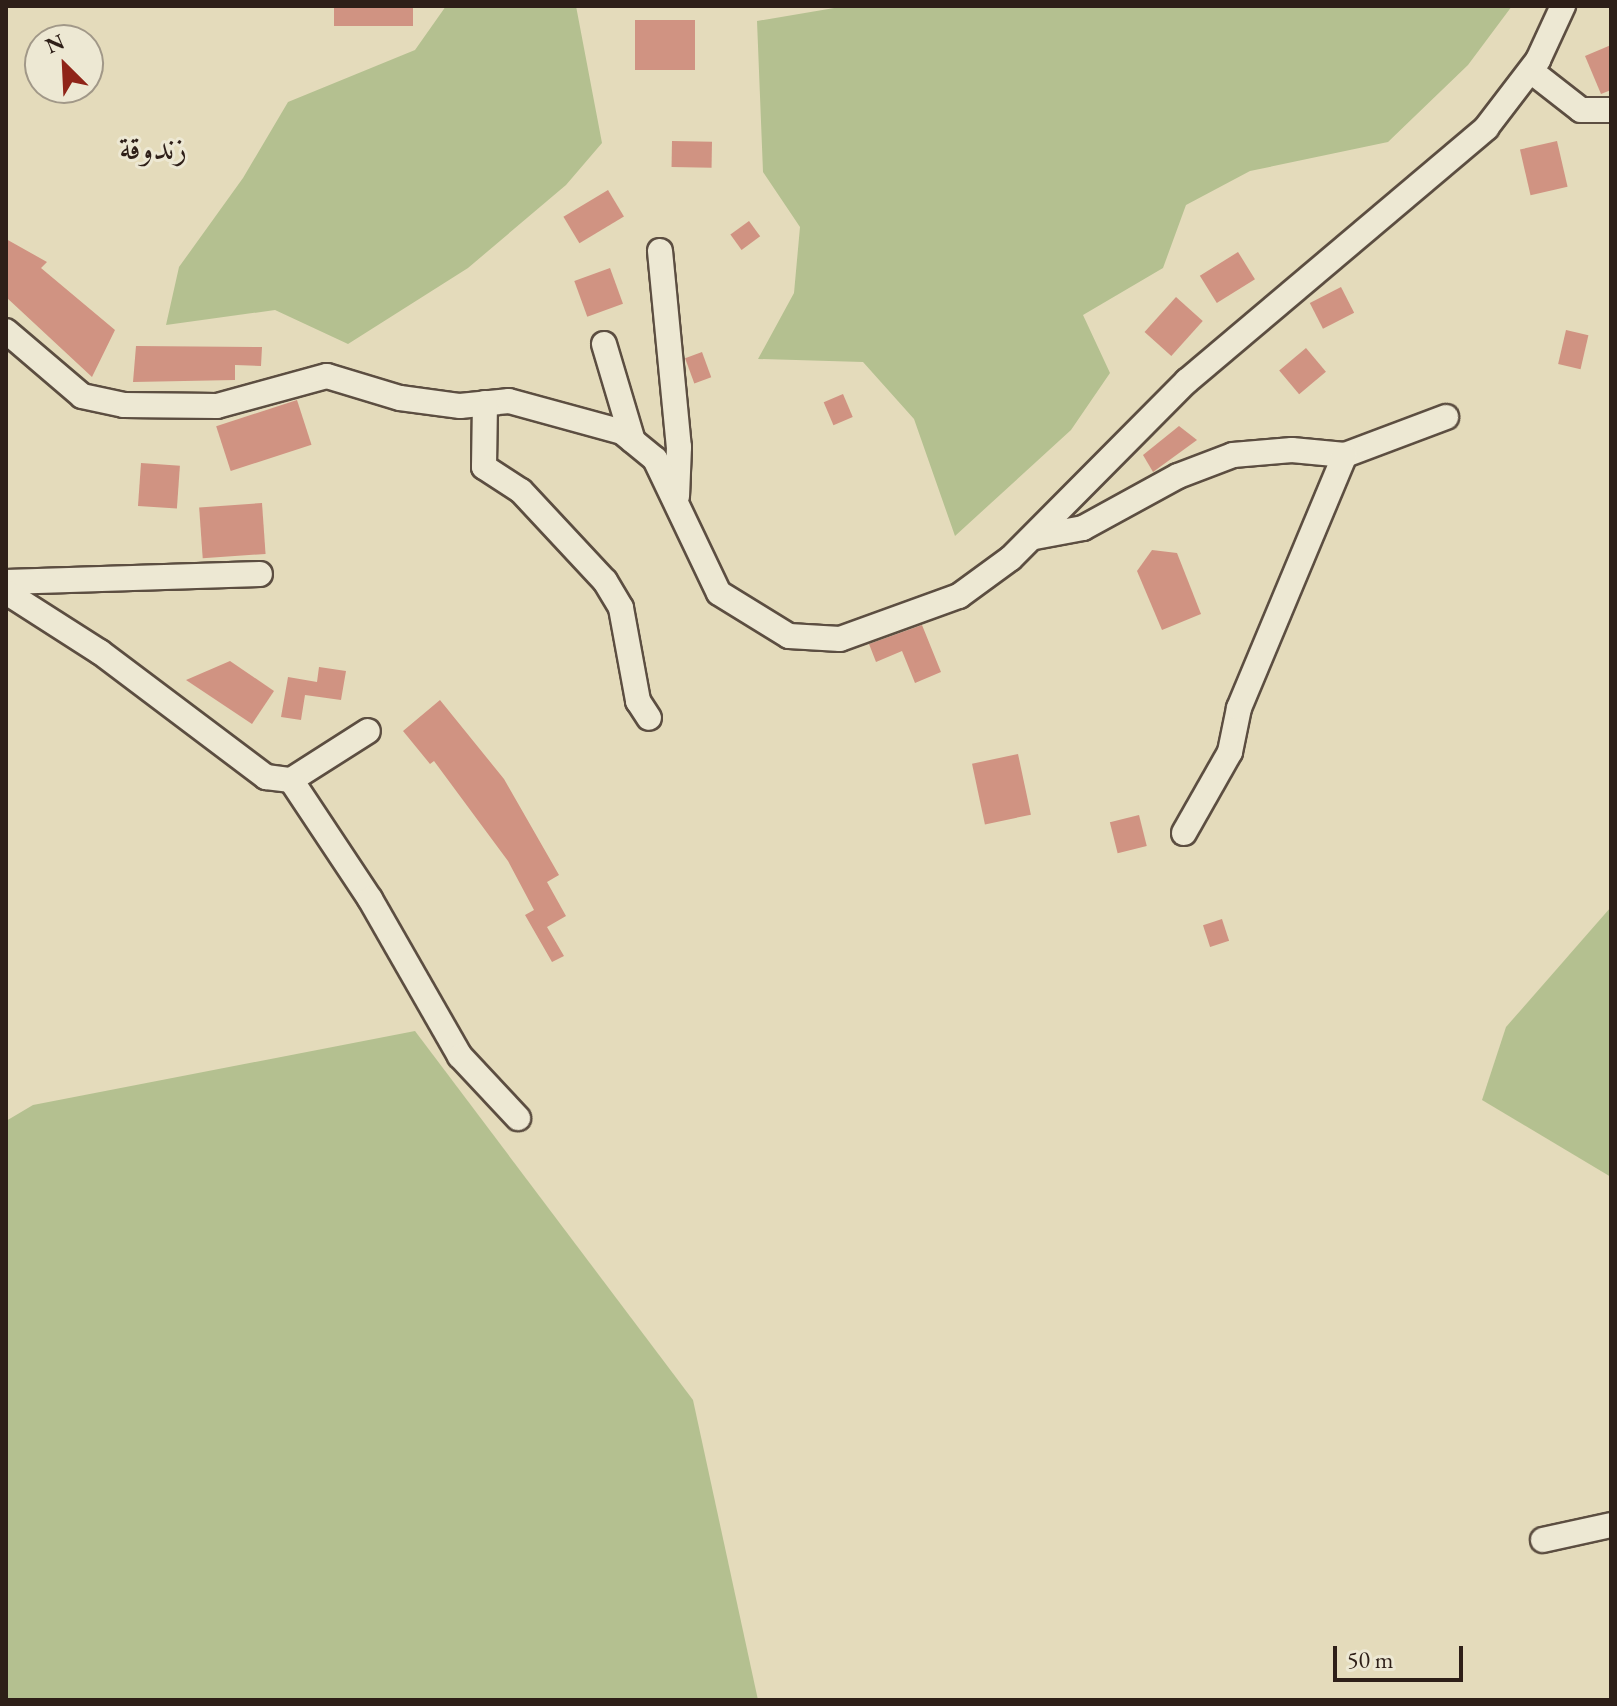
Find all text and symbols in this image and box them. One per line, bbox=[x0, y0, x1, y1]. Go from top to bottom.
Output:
north arrow bbox=[24, 24, 104, 104]
text: N bbox=[41, 27, 69, 60]
district label: زندوقة bbox=[119, 129, 187, 167]
scale bar bbox=[1337, 1630, 1467, 1680]
text: 50 m bbox=[1347, 1644, 1394, 1675]

